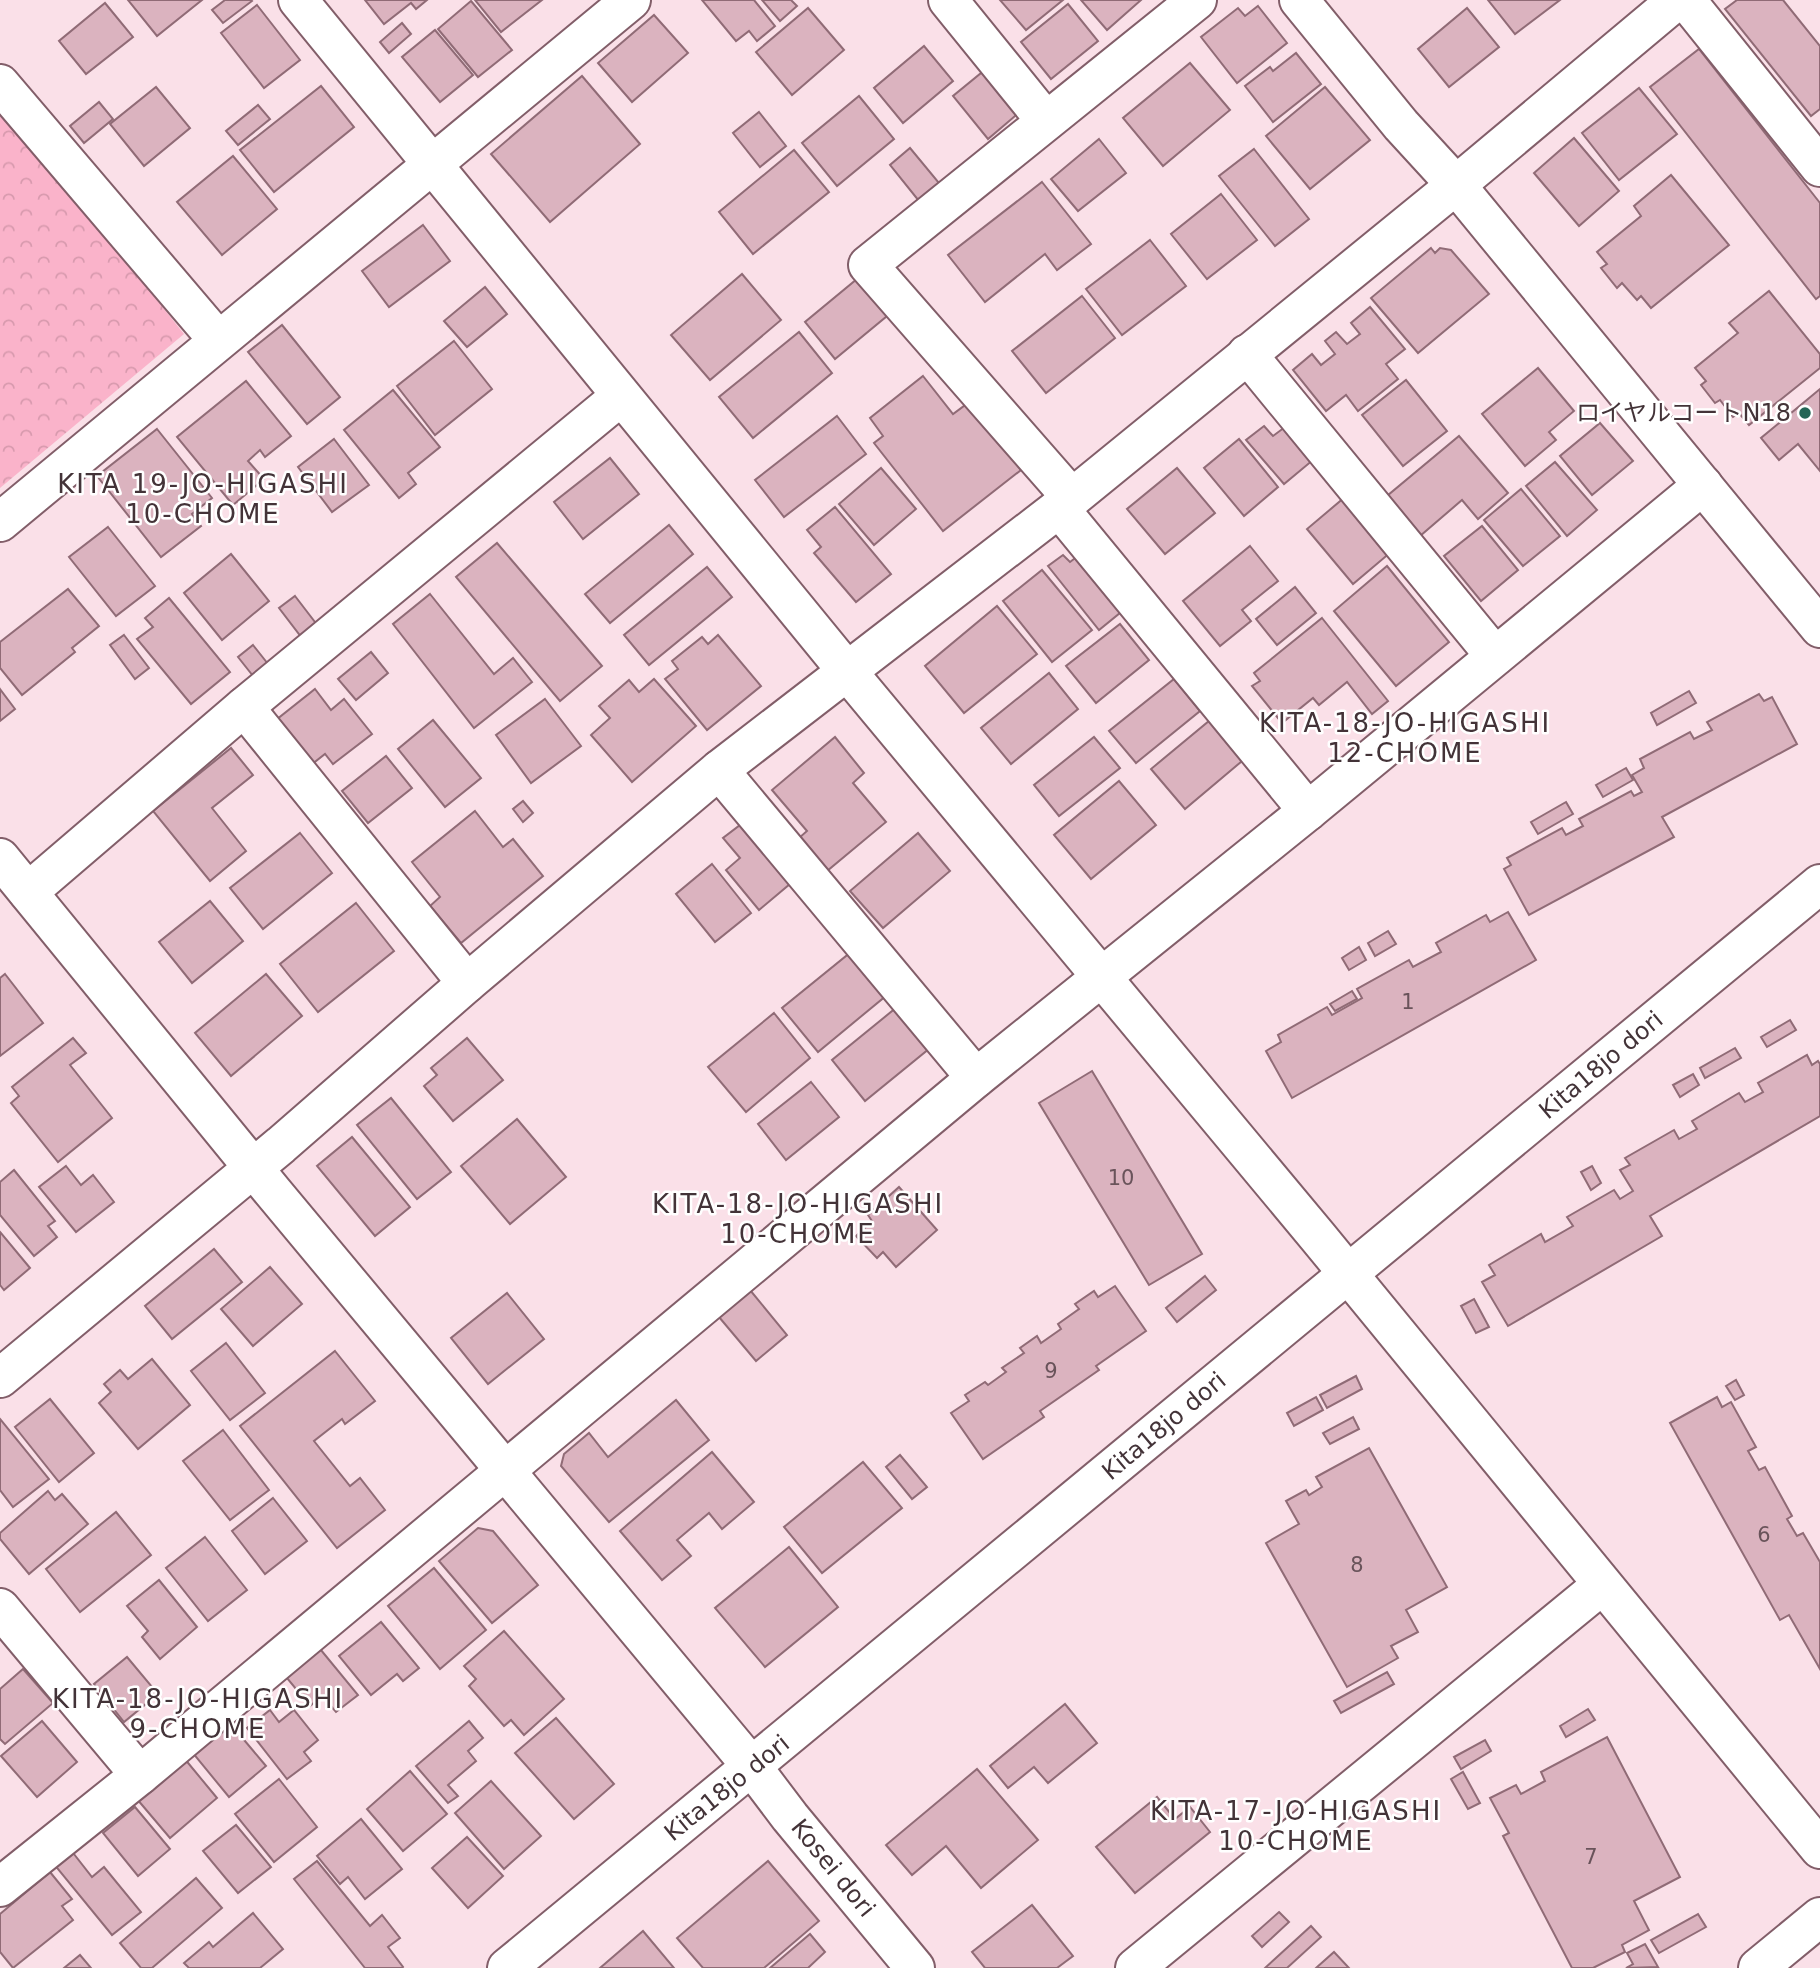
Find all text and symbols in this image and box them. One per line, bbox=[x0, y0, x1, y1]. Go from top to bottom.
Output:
place label: ロイヤルコートN18 bbox=[1576, 399, 1791, 427]
marker: ロイヤルコートN18 bbox=[1797, 405, 1813, 421]
district label: KITA 19-JO-HIGASHI 10-CHOME bbox=[57, 469, 349, 529]
district label: KITA-18-JO-HIGASHI 12-CHOME bbox=[1259, 708, 1551, 768]
house number: 1 bbox=[1401, 990, 1415, 1014]
street label: Kita18jo dori bbox=[1534, 1005, 1668, 1125]
house number: 10 bbox=[1108, 1166, 1134, 1190]
district label: KITA-18-JO-HIGASHI 10-CHOME bbox=[652, 1189, 944, 1249]
house number: 9 bbox=[1044, 1359, 1058, 1383]
street label: Kita18jo dori bbox=[1097, 1366, 1231, 1486]
house number: 6 bbox=[1757, 1523, 1771, 1547]
house number: 8 bbox=[1350, 1553, 1364, 1577]
district label: KITA-18-JO-HIGASHI 9-CHOME bbox=[52, 1684, 344, 1744]
street label: Kita18jo dori bbox=[659, 1729, 795, 1847]
district label: KITA-17-JO-HIGASHI 10-CHOME bbox=[1150, 1796, 1442, 1856]
street label: Kosei dori bbox=[785, 1814, 881, 1922]
house number: 7 bbox=[1584, 1845, 1598, 1869]

